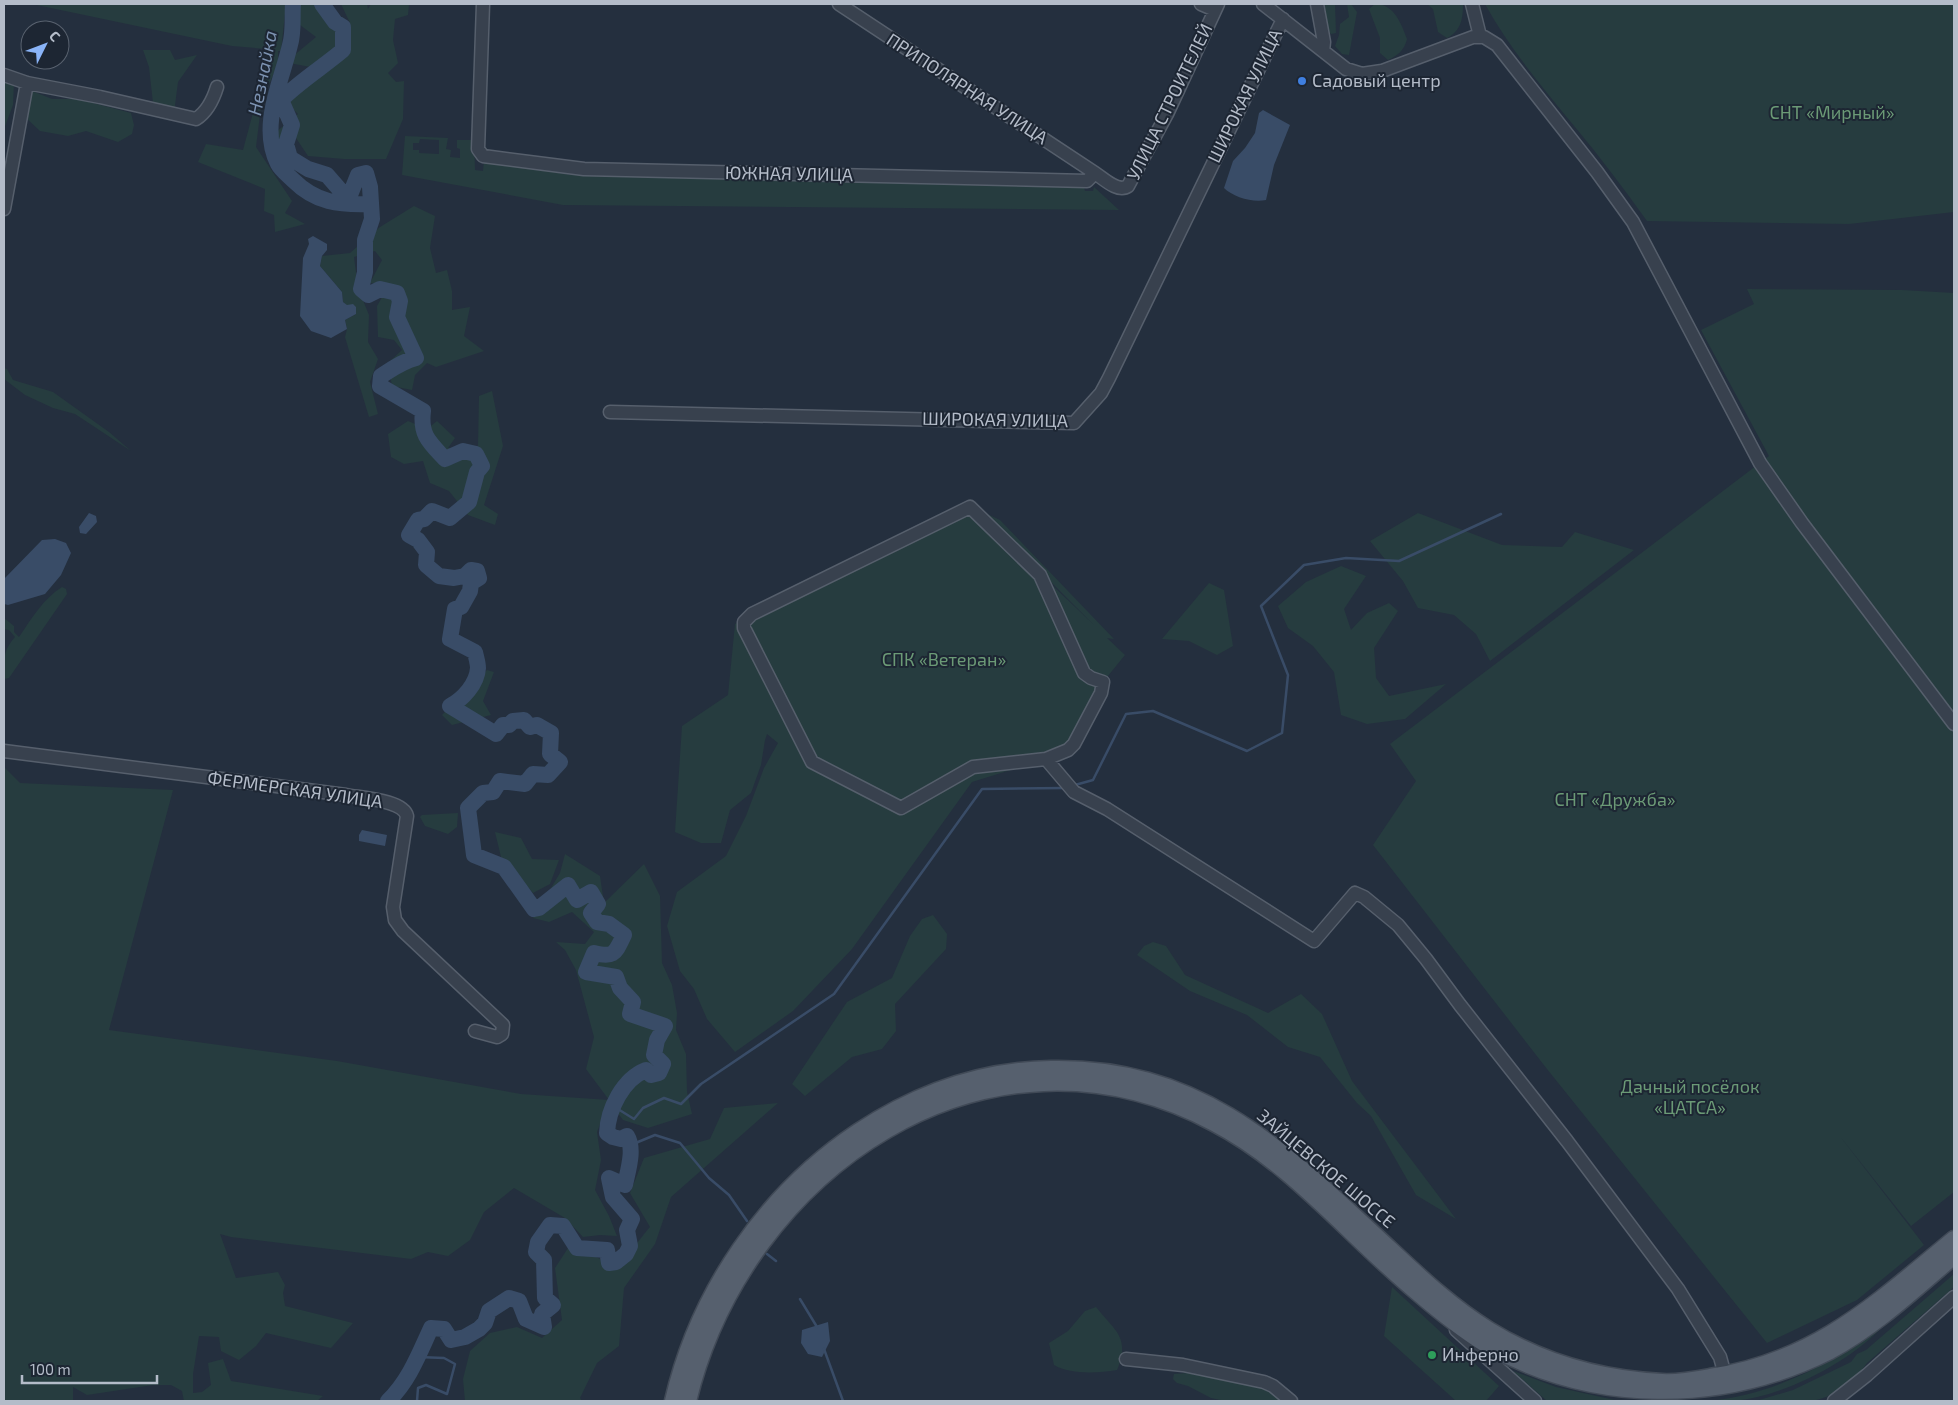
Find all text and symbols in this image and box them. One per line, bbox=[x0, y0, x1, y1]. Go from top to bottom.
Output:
north arrow bbox=[20, 20, 70, 70]
street label: УЛИЦА СТРОИТЕЛЕЙ bbox=[1122, 20, 1217, 184]
street label: ШИРОКАЯ УЛИЦА bbox=[1202, 24, 1286, 166]
text: С bbox=[46, 27, 64, 45]
water label: Незнайка bbox=[242, 28, 281, 117]
street label: ПРИПОЛЯРНАЯ УЛИЦА bbox=[883, 28, 1053, 149]
place label: Садовый центр bbox=[1312, 69, 1441, 91]
marker: Садовый центр bbox=[1296, 75, 1308, 87]
park label: СНТ «Мирный» bbox=[1769, 101, 1895, 123]
street label: ЮЖНАЯ УЛИЦА bbox=[725, 161, 854, 185]
street label: ШИРОКАЯ УЛИЦА bbox=[922, 407, 1069, 431]
park label: СПК «Ветеран» bbox=[882, 648, 1006, 670]
street label: ФЕРМЕРСКАЯ УЛИЦА bbox=[206, 766, 385, 812]
park label: СНТ «Дружба» bbox=[1554, 788, 1676, 810]
park label: Дачный посёлок «ЦАТСА» bbox=[1620, 1075, 1760, 1118]
street label: ЗАЙЦЕВСКОЕ ШОССЕ bbox=[1253, 1104, 1400, 1232]
place label: Инферно bbox=[1442, 1343, 1519, 1365]
marker: Инферно bbox=[1426, 1349, 1438, 1361]
scale bar bbox=[22, 1352, 158, 1384]
text: 100 m bbox=[30, 1360, 71, 1378]

